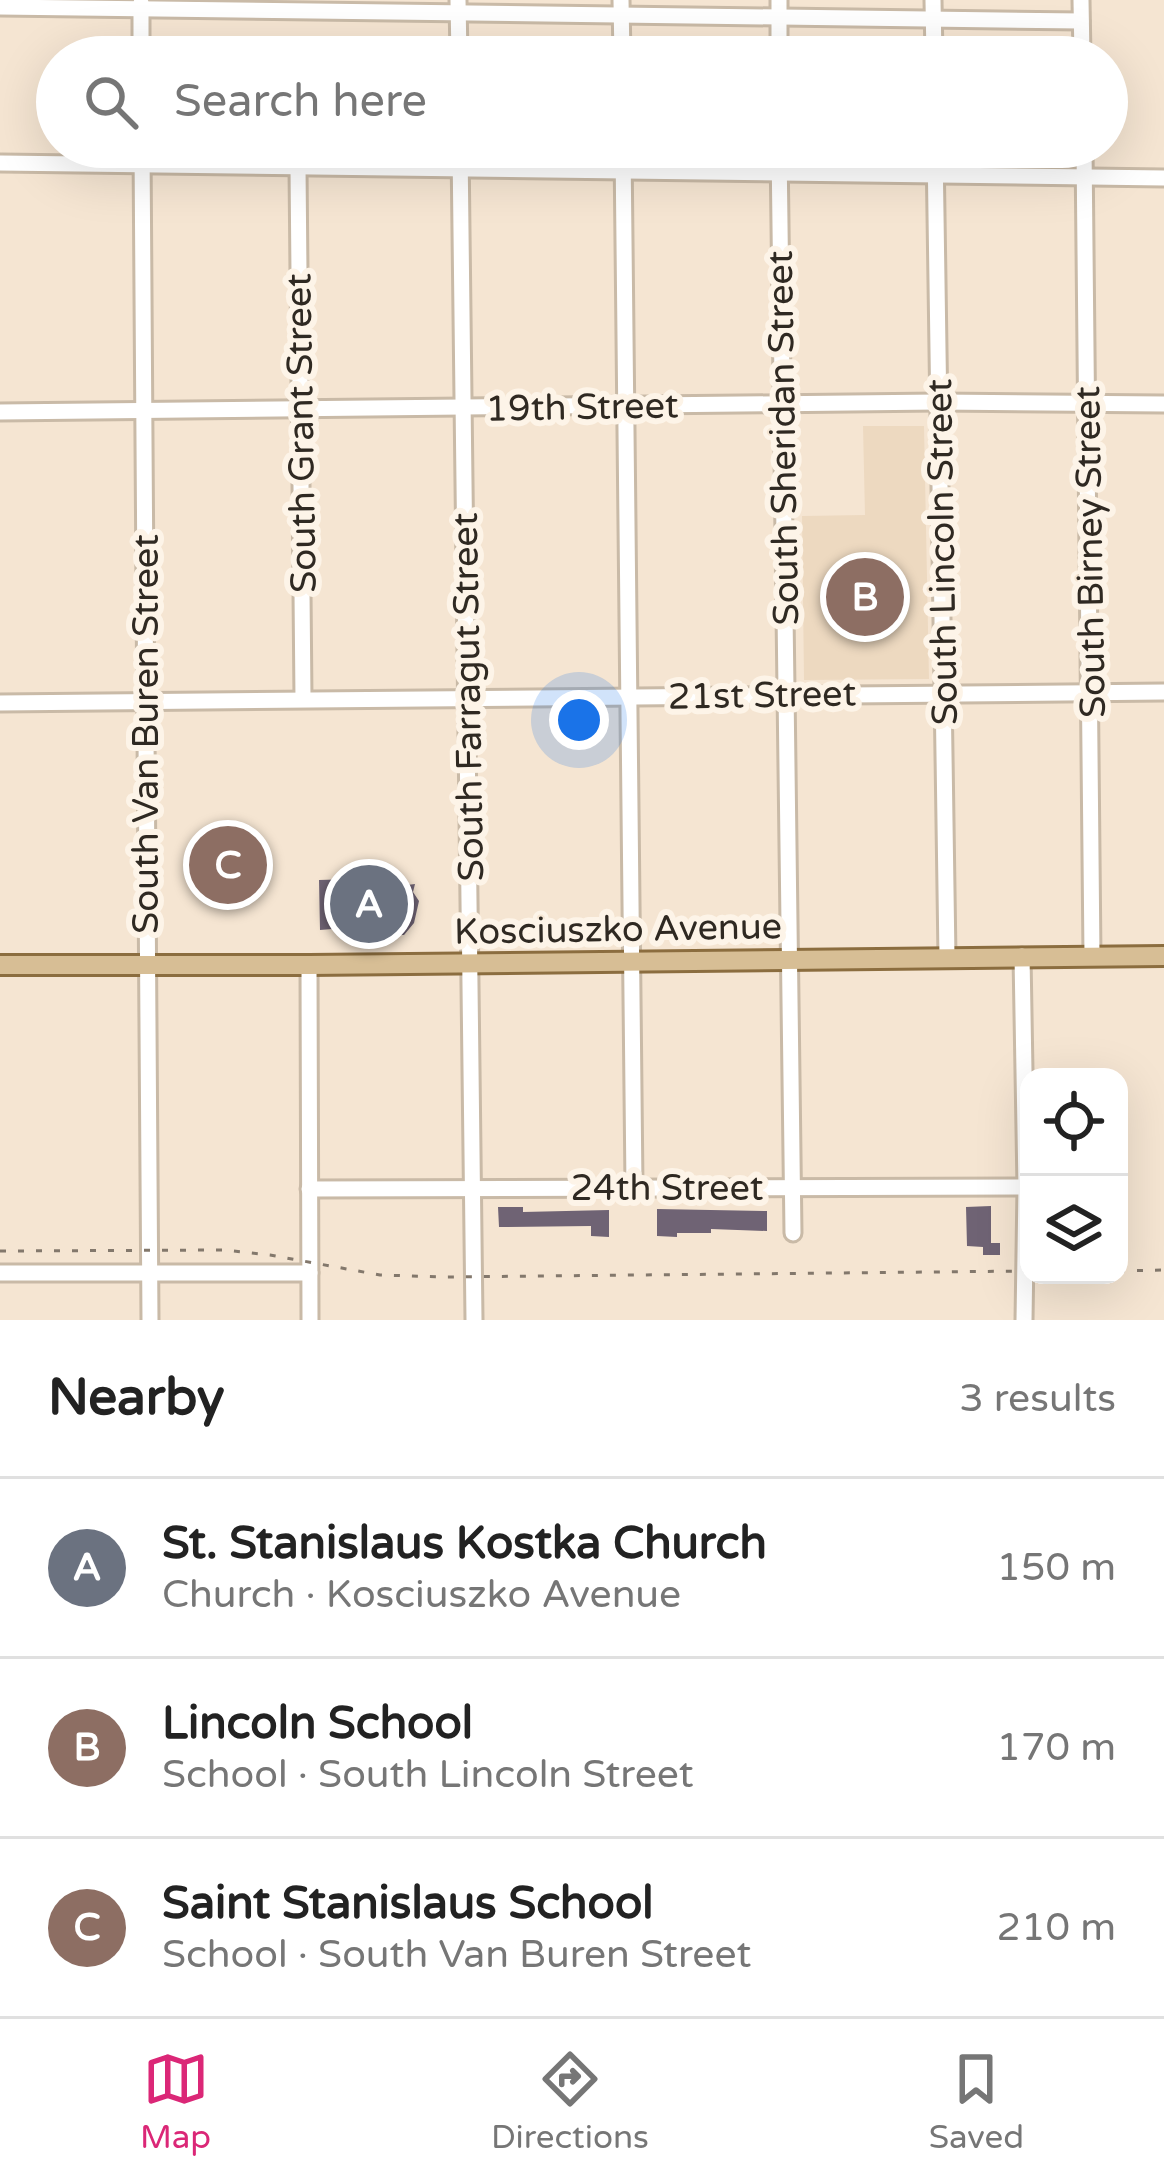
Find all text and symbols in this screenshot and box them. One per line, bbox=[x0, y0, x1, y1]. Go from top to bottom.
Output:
search box bbox=[36, 36, 1128, 168]
icon: search bbox=[78, 69, 144, 135]
text: Search here bbox=[174, 75, 427, 129]
street label: South Sheridan Street bbox=[759, 250, 808, 626]
street label: South Grant Street bbox=[277, 273, 326, 593]
street label: South Lincoln Street bbox=[918, 378, 967, 726]
street label: 19th Street bbox=[485, 384, 679, 431]
street label: South Birney Street bbox=[1066, 386, 1115, 718]
street label: South Farragut Street bbox=[444, 512, 493, 882]
street label: South Van Buren Street bbox=[125, 534, 168, 934]
pin: B bbox=[826, 552, 904, 642]
street label: 21st Street bbox=[667, 672, 857, 719]
your location bbox=[549, 690, 609, 750]
pin: C bbox=[189, 820, 267, 910]
pin: A bbox=[330, 859, 408, 949]
street label: Kosciuszko Avenue bbox=[454, 905, 782, 954]
map controls bbox=[1020, 1068, 1128, 1284]
button: locate bbox=[1020, 1068, 1128, 1176]
street label: 24th Street bbox=[570, 1167, 764, 1210]
button: layers bbox=[1020, 1176, 1128, 1284]
text: Nearby bbox=[48, 1367, 225, 1429]
text: 3 results bbox=[959, 1375, 1116, 1422]
text: St. Stanislaus Kostka Church bbox=[162, 1517, 767, 1571]
text: A bbox=[72, 1544, 102, 1591]
text: 150 m bbox=[997, 1544, 1116, 1591]
text: Church · Kosciuszko Avenue bbox=[162, 1571, 681, 1618]
text: Lincoln School bbox=[162, 1697, 473, 1751]
text: B bbox=[73, 1724, 101, 1771]
text: 170 m bbox=[997, 1724, 1116, 1771]
text: School · South Lincoln Street bbox=[162, 1751, 694, 1798]
text: Saint Stanislaus School bbox=[162, 1877, 653, 1931]
text: C bbox=[73, 1904, 101, 1951]
text: 210 m bbox=[997, 1904, 1116, 1951]
text: School · South Van Buren Street bbox=[162, 1931, 751, 1978]
tab: Map bbox=[140, 2046, 211, 2157]
tab: Directions bbox=[491, 2046, 649, 2157]
tab: Saved bbox=[929, 2046, 1024, 2157]

